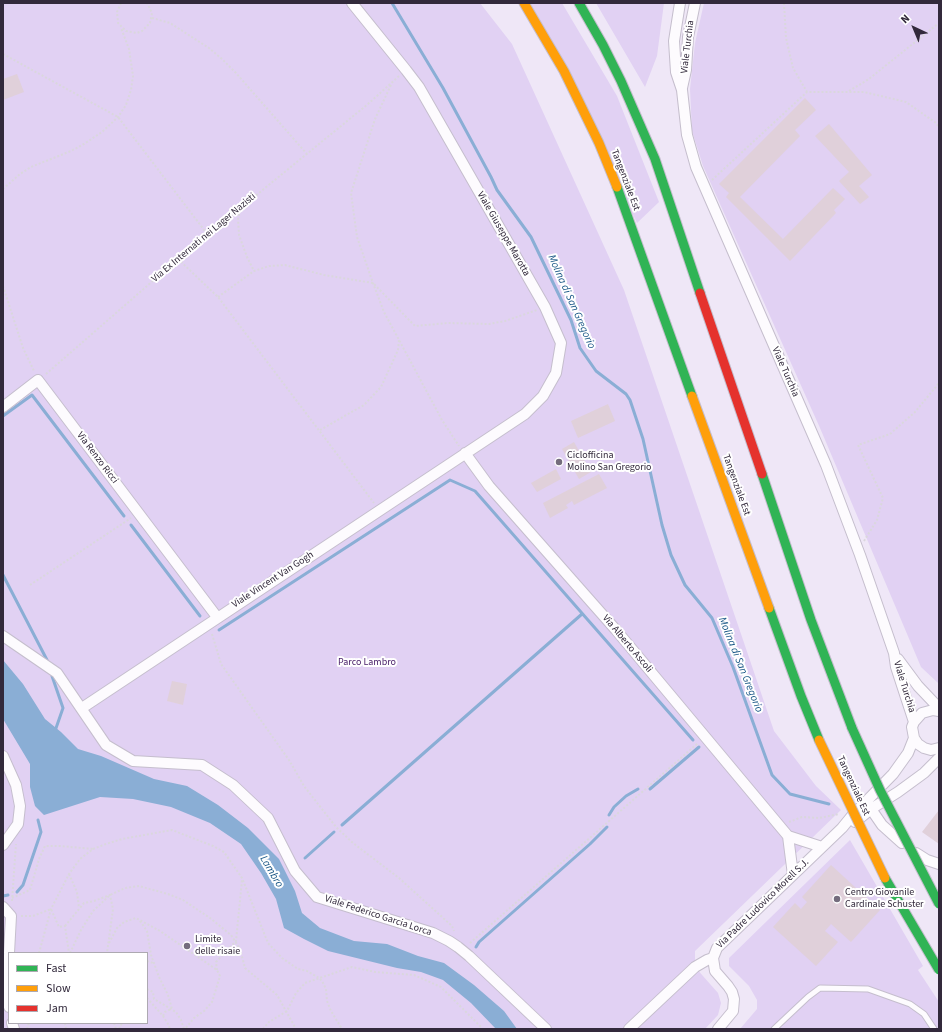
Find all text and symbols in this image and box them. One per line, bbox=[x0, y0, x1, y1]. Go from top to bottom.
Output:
north arrow bbox=[894, 8, 934, 48]
text: N bbox=[897, 11, 913, 27]
street label: Viale Turchia bbox=[679, 20, 697, 74]
street label: Tangenziale Est bbox=[608, 148, 642, 212]
street label: Viale Giuseppe Marotta bbox=[474, 190, 532, 278]
street label: Via Ex Internati nei Lager Nazisti bbox=[149, 191, 259, 285]
water label: Molina di San Gregorio bbox=[544, 253, 598, 351]
street label: Viale Turchia bbox=[769, 345, 801, 399]
street label: Via Renzo Ricci bbox=[74, 430, 120, 486]
place label: Ciclofficina Molino San Gregorio bbox=[567, 450, 652, 474]
street label: Tangenziale Est bbox=[719, 453, 753, 517]
marker: Ciclofficina Molino San Gregorio bbox=[554, 457, 564, 467]
street label: Viale Vincent Van Gogh bbox=[230, 549, 316, 611]
street label: Via Alberto Ascoli bbox=[599, 613, 655, 675]
water label: Molina di San Gregorio bbox=[715, 615, 765, 715]
park label: Parco Lambro bbox=[338, 657, 396, 669]
street label: Viale Turchia bbox=[890, 660, 918, 714]
street label: Tangenziale Est bbox=[834, 754, 872, 818]
water label: Lambro bbox=[256, 854, 286, 890]
street label: Via Padre Ludovico Morell S.J. bbox=[714, 857, 812, 951]
place label: Centro Giovanile Cardinale Schuster bbox=[845, 887, 924, 910]
street label: Viale Federico Garcia Lorca bbox=[323, 893, 433, 939]
marker: Centro Giovanile Cardinale Schuster bbox=[832, 894, 842, 904]
place label: Limite delle risaie bbox=[195, 934, 240, 958]
marker: Limite delle risaie bbox=[182, 941, 192, 951]
legend bbox=[8, 952, 148, 1024]
text: Fast bbox=[46, 960, 66, 977]
text: Slow bbox=[46, 980, 71, 997]
text: Jam bbox=[46, 1000, 68, 1017]

